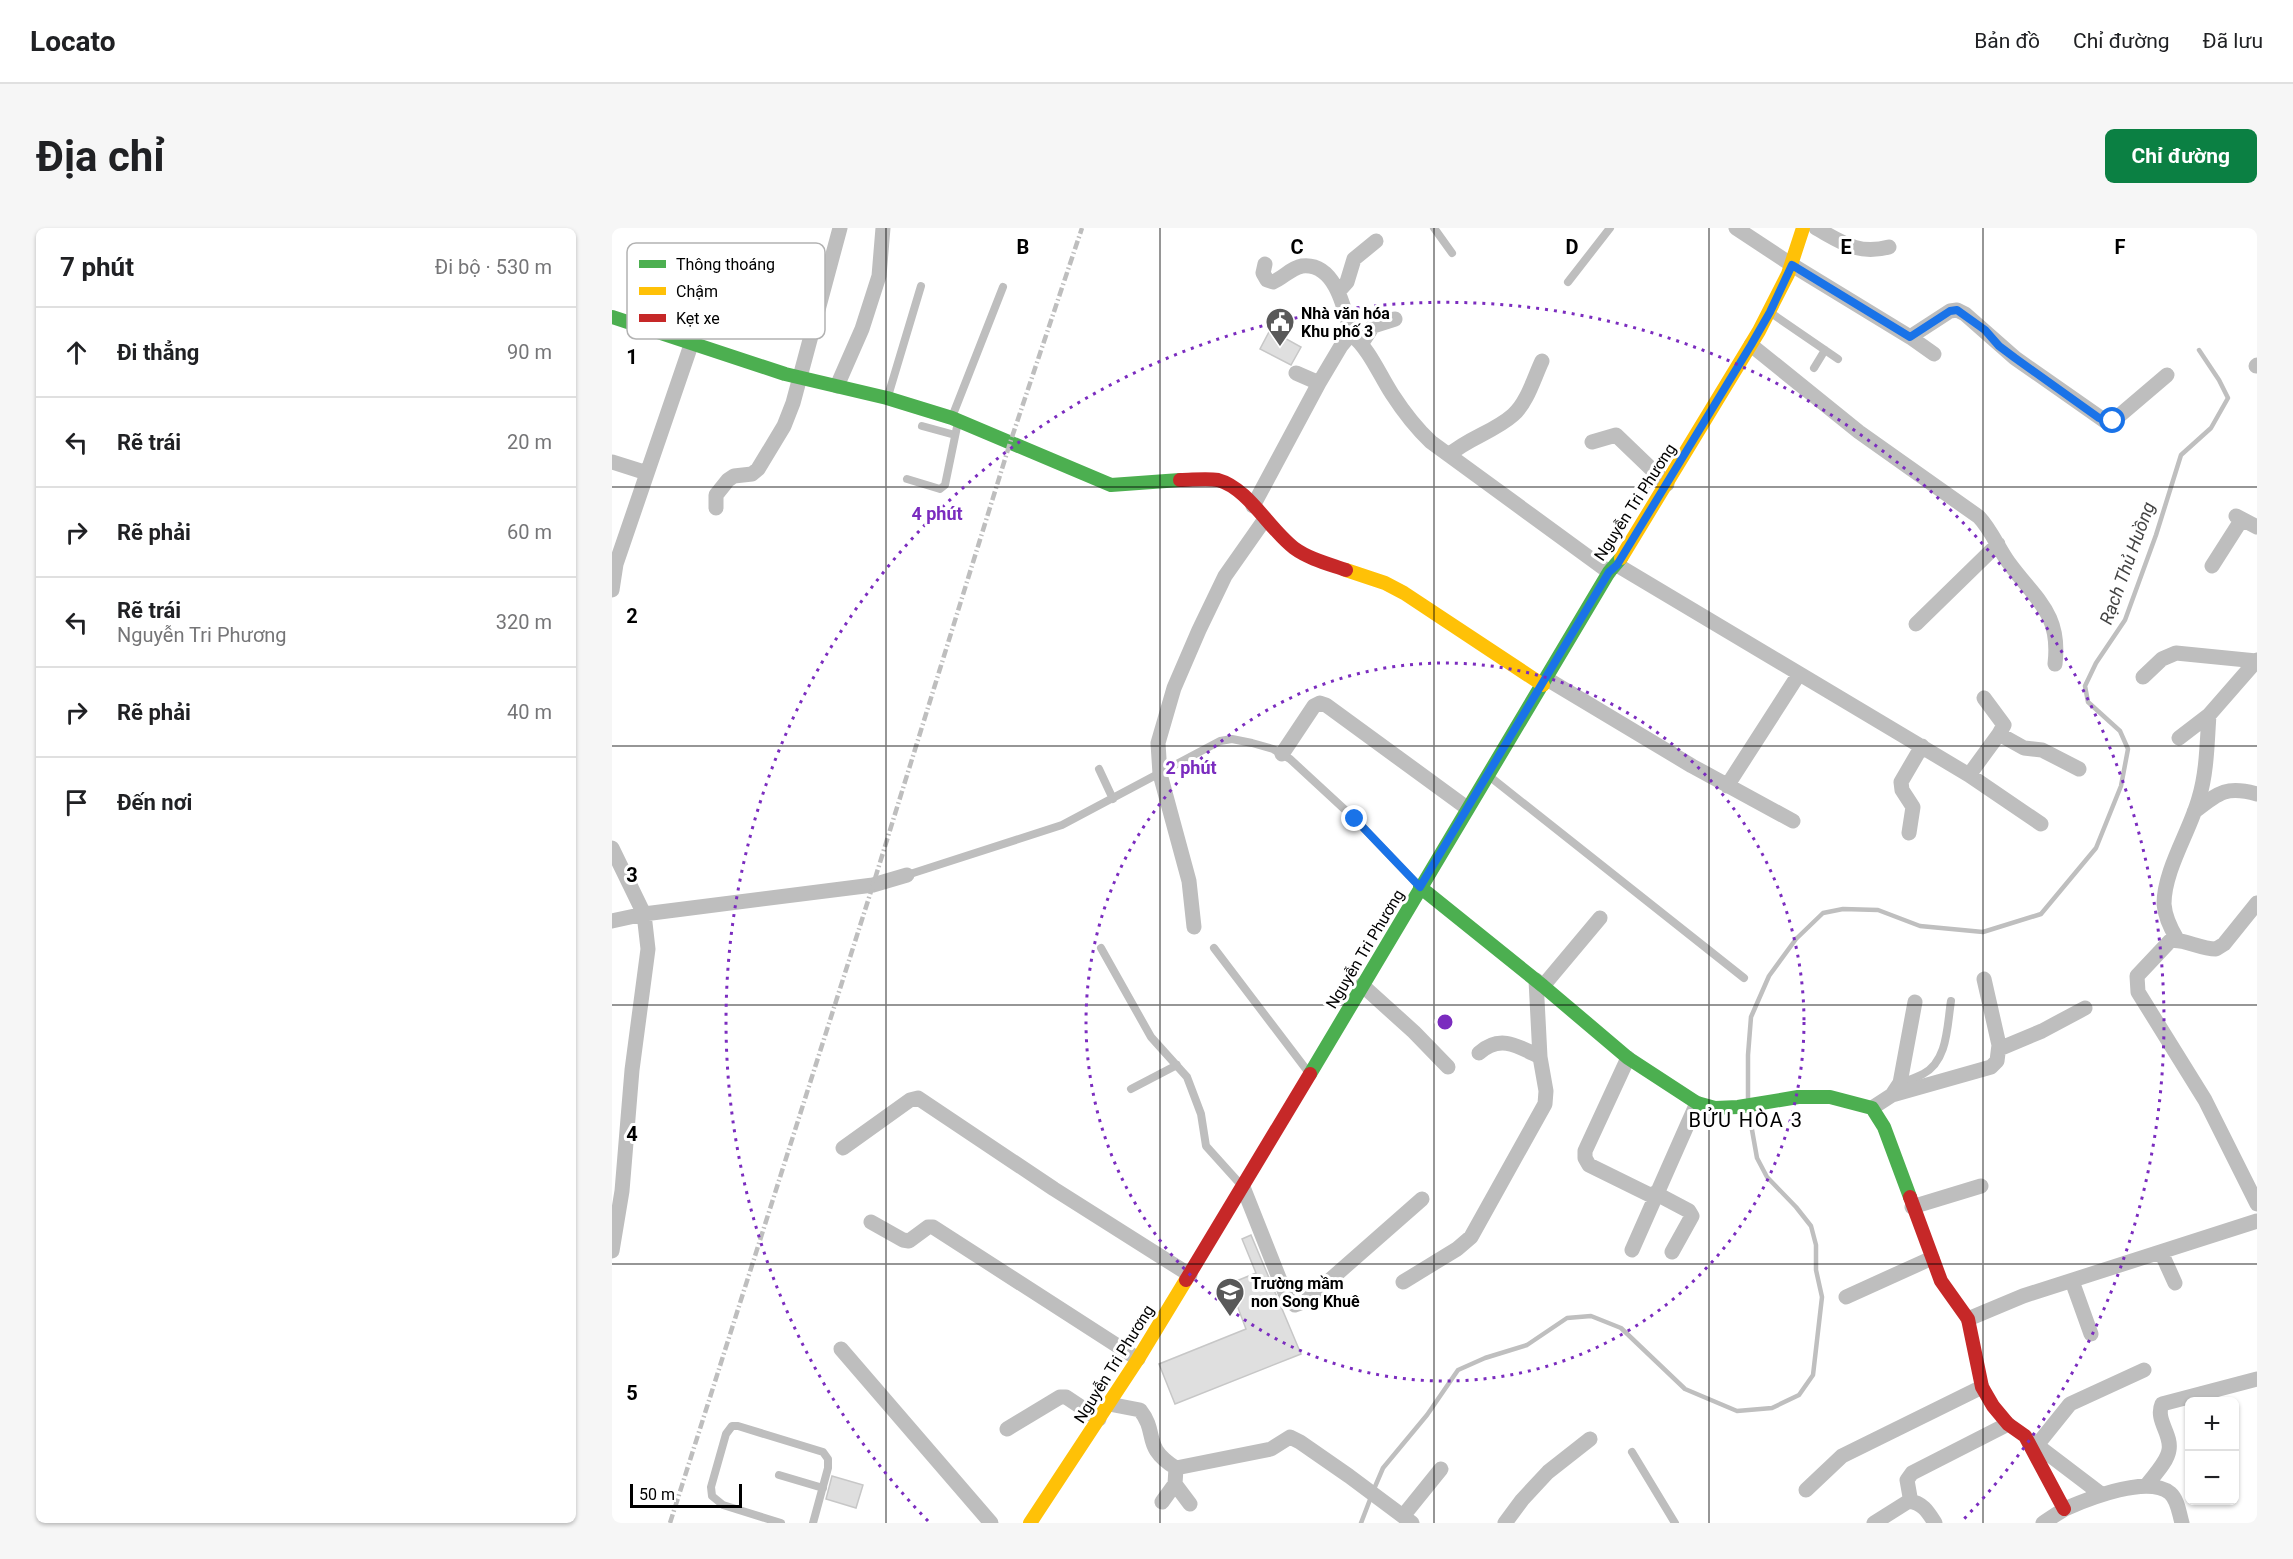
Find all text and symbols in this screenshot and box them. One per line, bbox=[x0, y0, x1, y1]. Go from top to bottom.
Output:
text: Locato bbox=[30, 25, 115, 58]
text: Bản đồ bbox=[1974, 29, 2040, 53]
text: Chỉ đường bbox=[2073, 29, 2170, 53]
text: Đã lưu bbox=[2203, 29, 2263, 53]
button: Chỉ đường bbox=[2105, 129, 2257, 183]
text: Địa chỉ bbox=[36, 132, 165, 181]
text: B bbox=[1017, 235, 1029, 259]
text: C bbox=[1290, 235, 1304, 259]
text: D bbox=[1566, 235, 1579, 259]
text: E bbox=[1840, 235, 1852, 259]
text: F bbox=[2115, 235, 2126, 259]
legend bbox=[627, 243, 825, 339]
text: 7 phút bbox=[60, 252, 134, 282]
text: Đi bộ · 530 m bbox=[435, 255, 552, 279]
text: Thông thoáng bbox=[676, 255, 775, 274]
text: Chậm bbox=[676, 282, 718, 301]
place label: Nhà văn hóa Khu phố 3 bbox=[1301, 304, 1390, 341]
public building icon: Nhà văn hóa Khu phố 3 bbox=[1264, 306, 1296, 348]
text: Kẹt xe bbox=[676, 309, 720, 328]
icon: ahead bbox=[60, 336, 93, 369]
text: Đi thẳng bbox=[117, 340, 199, 365]
text: 90 m bbox=[507, 340, 552, 364]
text: 1 bbox=[626, 345, 638, 369]
route start bbox=[2099, 407, 2125, 433]
icon: left bbox=[60, 426, 93, 459]
text: Rẽ trái bbox=[117, 430, 181, 455]
text: 20 m bbox=[507, 430, 552, 454]
street label: Nguyễn Tri Phương bbox=[1590, 440, 1680, 564]
water label: Rạch Thủ Huồng bbox=[2095, 499, 2159, 627]
text: 4 phút bbox=[911, 503, 963, 524]
icon: right bbox=[60, 516, 93, 549]
text: Rẽ phải bbox=[117, 520, 191, 545]
text: 60 m bbox=[507, 520, 552, 544]
text: Rẽ trái bbox=[117, 598, 181, 623]
text: 2 bbox=[626, 604, 638, 628]
icon: left bbox=[60, 606, 93, 639]
text: 320 m bbox=[496, 610, 552, 634]
text: Nguyễn Tri Phương bbox=[117, 623, 287, 647]
icon: right bbox=[60, 696, 93, 729]
text: Rẽ phải bbox=[117, 700, 191, 725]
text: 40 m bbox=[507, 700, 552, 724]
text: 2 phút bbox=[1165, 757, 1217, 778]
icon: arrive bbox=[60, 786, 93, 819]
text: Đến nơi bbox=[117, 790, 192, 815]
route end bbox=[1341, 805, 1367, 831]
text: 3 bbox=[626, 863, 638, 887]
street label: Nguyễn Tri Phương bbox=[1322, 886, 1408, 1012]
centre of rings bbox=[1435, 1012, 1455, 1032]
district label: BỬU HÒA 3 bbox=[1689, 1107, 1803, 1132]
text: 4 bbox=[626, 1122, 638, 1146]
place label: Trường mầm non Song Khuê bbox=[1251, 1274, 1360, 1311]
school or university icon: Trường mầm non Song Khuê bbox=[1214, 1276, 1246, 1318]
street label: Nguyễn Tri Phương bbox=[1070, 1301, 1158, 1427]
text: 5 bbox=[626, 1381, 638, 1405]
map controls bbox=[2185, 1397, 2239, 1505]
button: + bbox=[2185, 1397, 2239, 1451]
button: − bbox=[2185, 1451, 2239, 1505]
scale bar bbox=[630, 1481, 742, 1508]
text: 50 m bbox=[639, 1485, 675, 1504]

